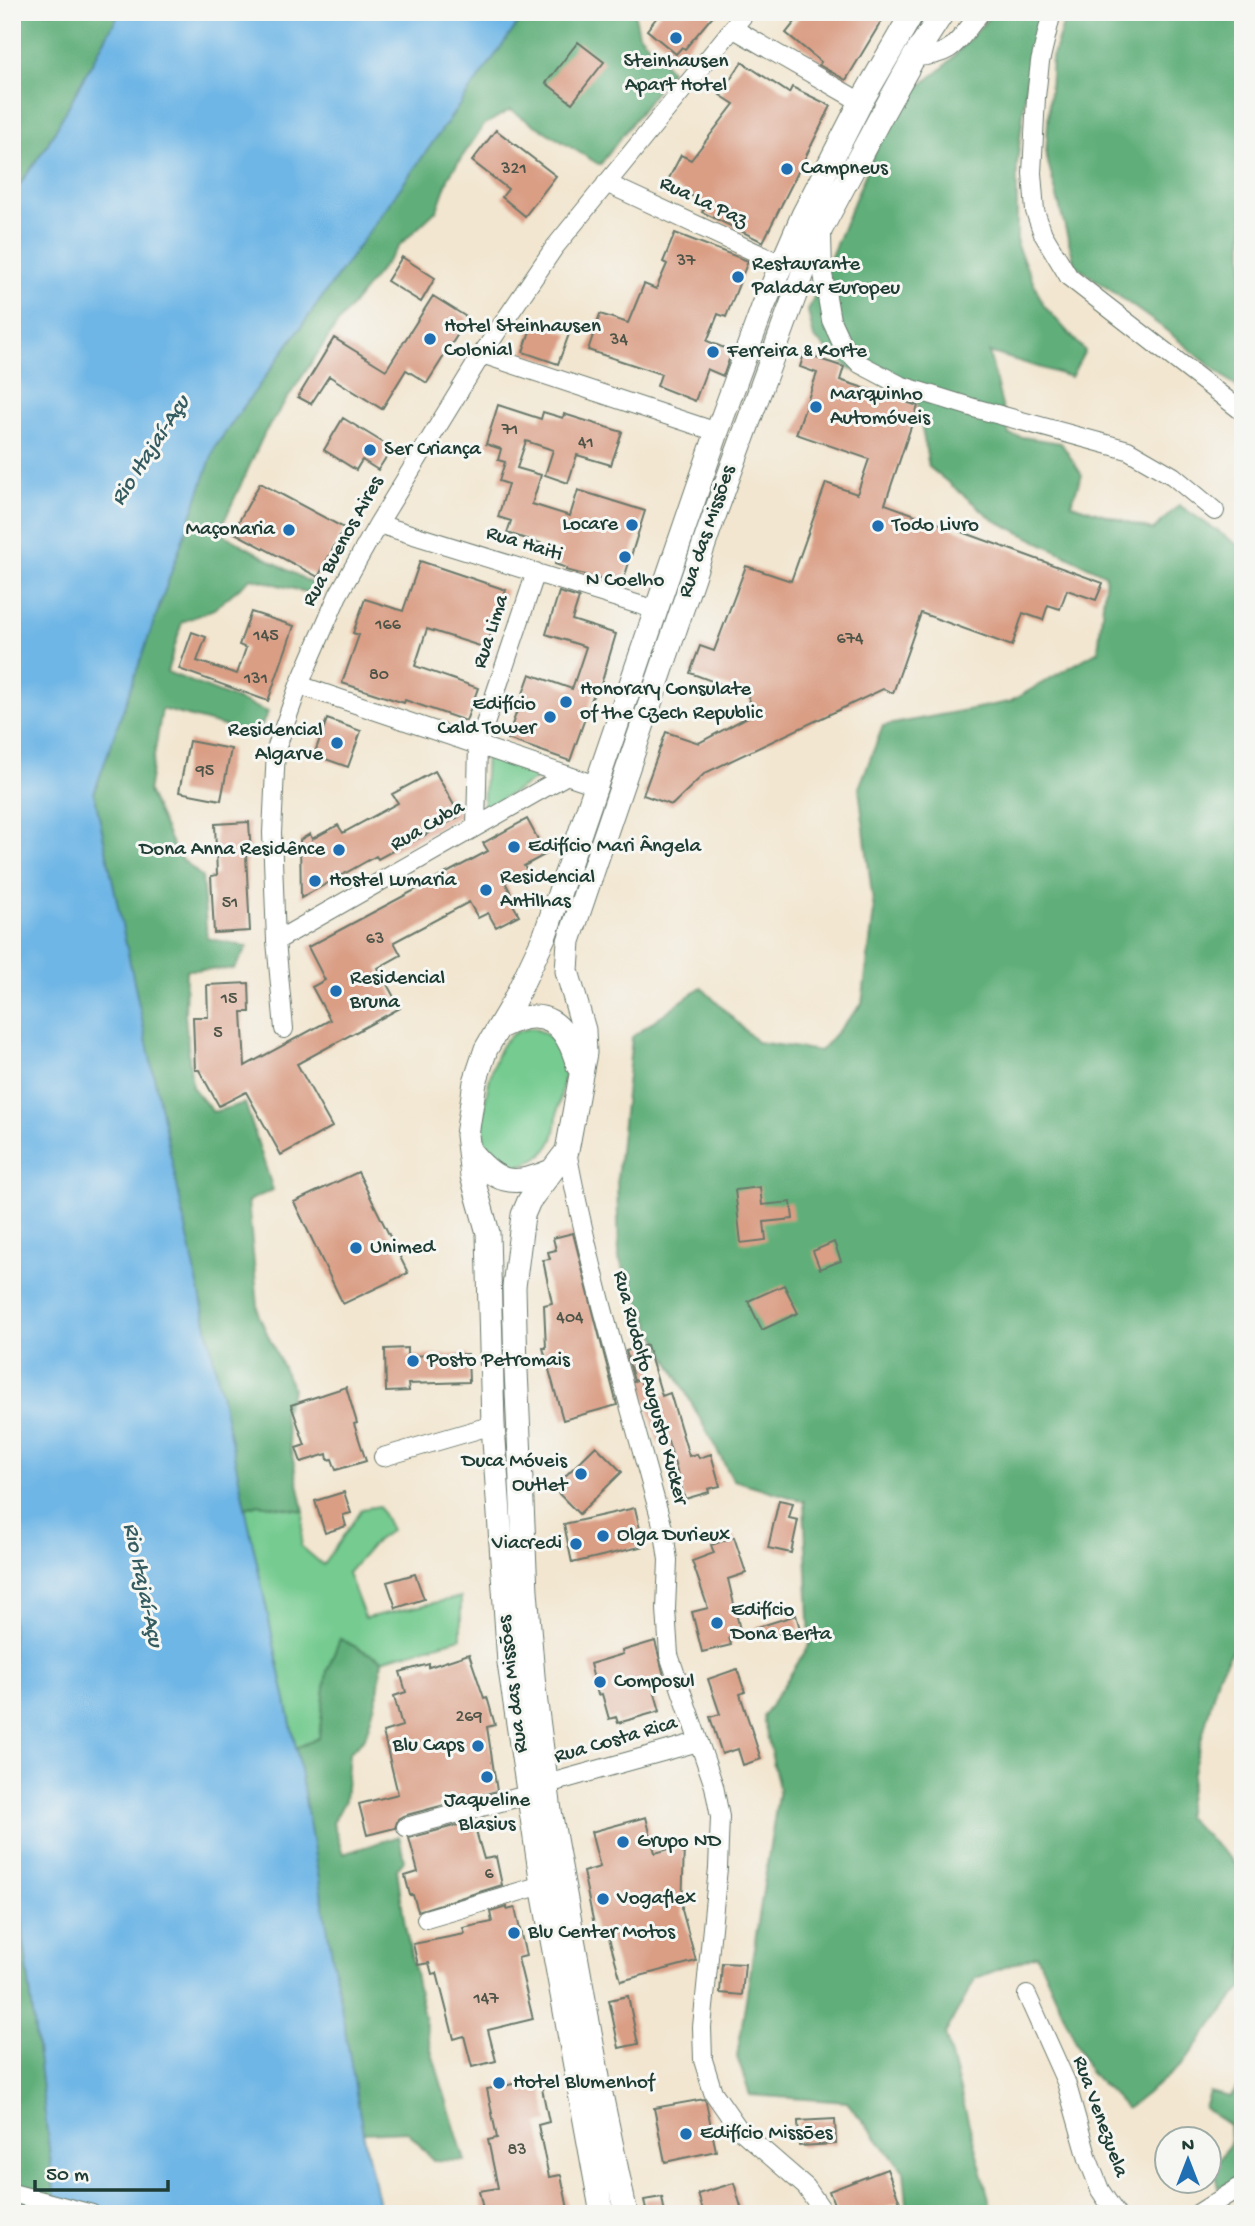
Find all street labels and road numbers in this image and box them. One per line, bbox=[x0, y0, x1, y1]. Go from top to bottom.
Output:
street label: Rua La Paz bbox=[655, 172, 752, 235]
street label: Rua das Missões bbox=[674, 461, 743, 601]
street label: Rua Buenos Aires bbox=[298, 471, 391, 612]
street label: Rua Haiti bbox=[483, 522, 565, 568]
street label: Rua Lima bbox=[468, 591, 516, 672]
street label: Rua Cuba bbox=[386, 795, 471, 858]
street label: Rua Rudolfo Augusto Kucker bbox=[606, 1268, 693, 1509]
street label: Rua das Missões bbox=[493, 1613, 535, 1754]
street label: Rua Costa Rica bbox=[551, 1711, 682, 1771]
street label: Rua Venezuela bbox=[1066, 2053, 1133, 2182]

